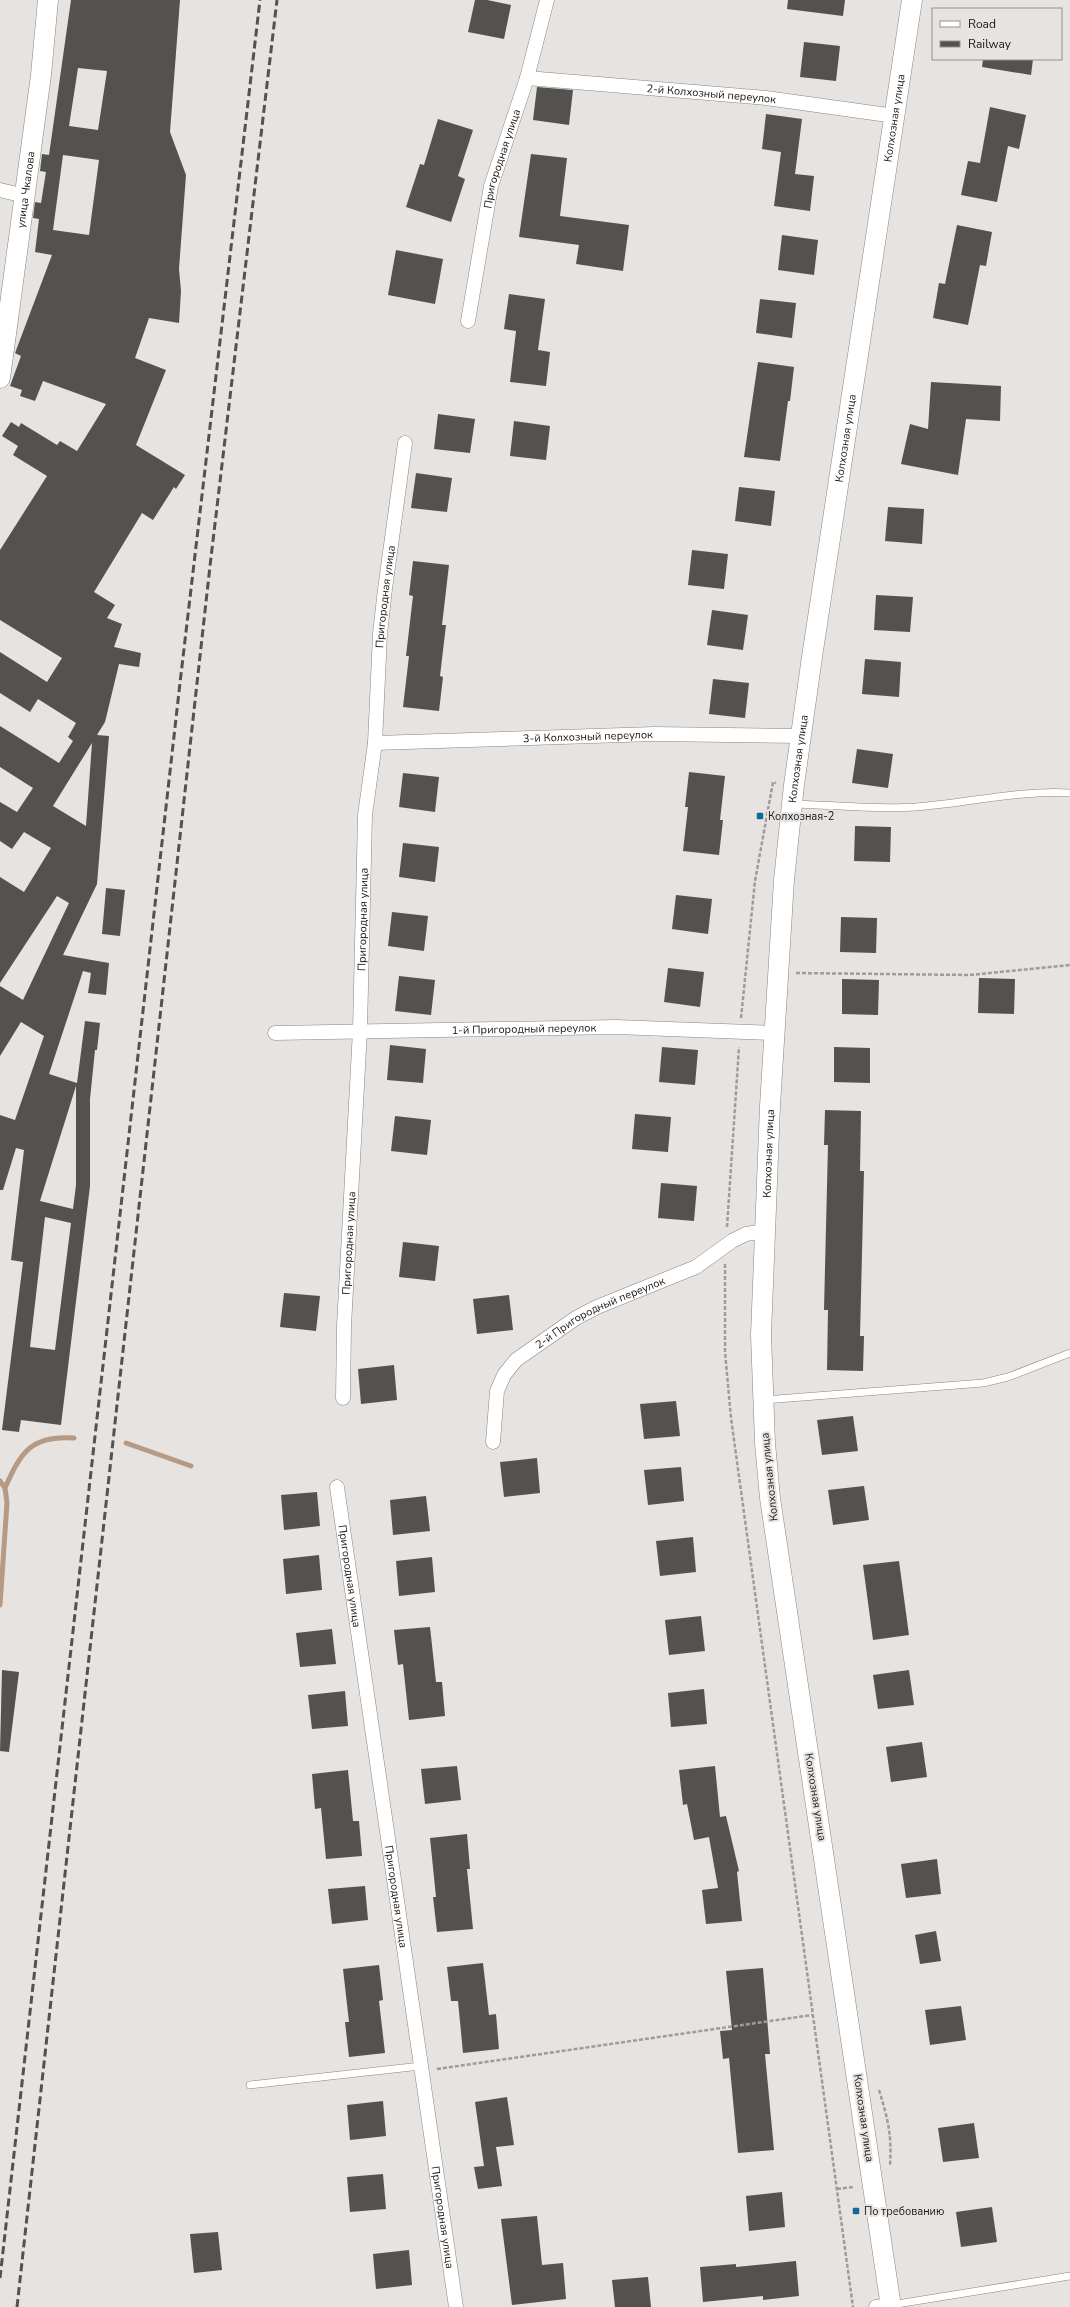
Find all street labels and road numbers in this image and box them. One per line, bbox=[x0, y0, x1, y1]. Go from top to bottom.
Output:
street label: Колхозная улица bbox=[880, 73, 909, 163]
street label: 2-й Колхозный переулок bbox=[646, 81, 777, 107]
street label: Пригородная улица bbox=[480, 107, 524, 210]
street label: улица Чкалова bbox=[13, 150, 39, 229]
street label: Колхозная улица bbox=[832, 393, 860, 483]
street label: Пригородная улица bbox=[372, 544, 399, 648]
street label: Колхозная улица bbox=[785, 714, 812, 804]
street label: 3-й Колхозный переулок bbox=[523, 727, 653, 746]
street label: Пригородная улица bbox=[354, 868, 372, 971]
street label: 1-й Пригородный переулок bbox=[452, 1020, 597, 1038]
street label: Колхозная улица bbox=[759, 1109, 778, 1198]
street label: Пригородная улица bbox=[339, 1191, 359, 1295]
street label: 2-й Пригородный переулок bbox=[532, 1273, 667, 1352]
street label: Колхозная улица bbox=[757, 1432, 782, 1522]
street label: Пригородная улица bbox=[335, 1524, 364, 1628]
street label: Колхозная улица bbox=[801, 1752, 830, 1842]
street label: Пригородная улица bbox=[381, 1844, 411, 1949]
street label: Колхозная улица bbox=[850, 2073, 877, 2163]
street label: Пригородная улица bbox=[428, 2165, 457, 2270]

